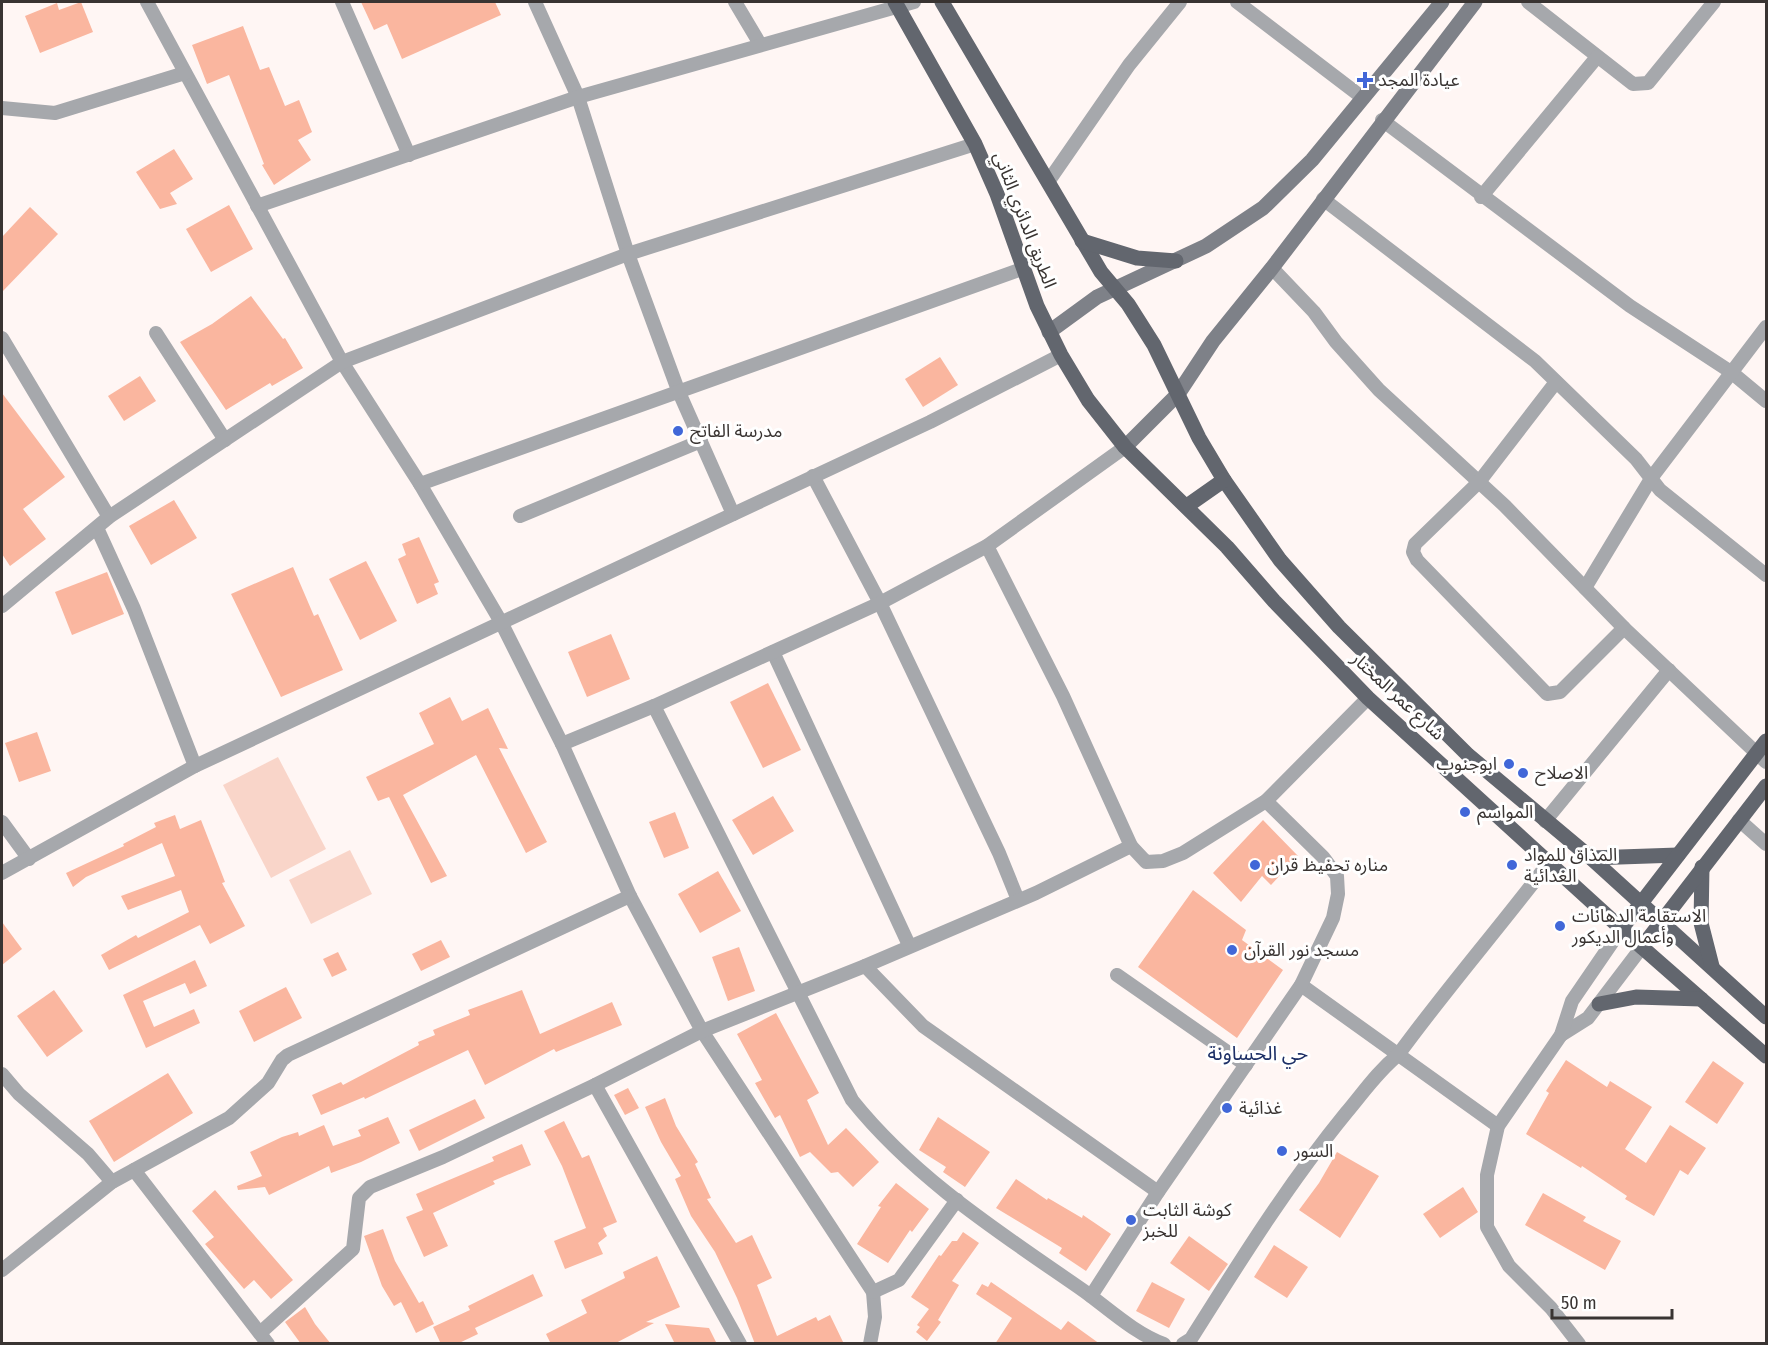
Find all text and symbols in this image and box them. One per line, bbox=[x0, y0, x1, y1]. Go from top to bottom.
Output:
place label: عيادة المجد bbox=[1378, 69, 1460, 91]
marker: عيادة المجد bbox=[1356, 71, 1374, 89]
street label: الطريق الدائري الثاني bbox=[987, 149, 1061, 292]
place label: مدرسة الفاتح bbox=[690, 420, 782, 444]
marker: مدرسة الفاتح bbox=[671, 424, 685, 438]
street label: شارع عمر المختار bbox=[1344, 647, 1449, 747]
place label: ابوجنوب bbox=[1436, 753, 1497, 775]
marker: ابوجنوب bbox=[1502, 757, 1516, 771]
place label: الاصلاح bbox=[1535, 762, 1588, 786]
marker: الاصلاح bbox=[1516, 766, 1530, 780]
place label: المواسم bbox=[1477, 801, 1533, 825]
marker: المواسم bbox=[1458, 805, 1472, 819]
place label: المذاق للمواد الغدائية bbox=[1524, 844, 1617, 887]
place label: مناره تحفيظ قران bbox=[1267, 854, 1388, 876]
marker: مناره تحفيظ قران bbox=[1248, 858, 1262, 872]
marker: المذاق للمواد الغدائية bbox=[1505, 858, 1519, 872]
place label: الاستقامة الدهانات وأعمال الديكور bbox=[1571, 905, 1706, 948]
marker: الاستقامة الدهانات وأعمال الديكور bbox=[1553, 919, 1567, 933]
place label: مسجد نور القرآن bbox=[1244, 939, 1359, 961]
marker: مسجد نور القرآن bbox=[1225, 943, 1239, 957]
district label: حي الحساونة bbox=[1208, 1041, 1308, 1069]
place label: غذائية bbox=[1239, 1097, 1282, 1119]
marker: غذائية bbox=[1220, 1101, 1234, 1115]
place label: السور bbox=[1293, 1140, 1333, 1162]
marker: السور bbox=[1275, 1144, 1289, 1158]
place label: كوشة الثابت للخبز bbox=[1142, 1199, 1232, 1242]
marker: كوشة الثابت للخبز bbox=[1124, 1213, 1138, 1227]
scale bar bbox=[1552, 1282, 1672, 1320]
text: 50 m bbox=[1561, 1292, 1597, 1314]

